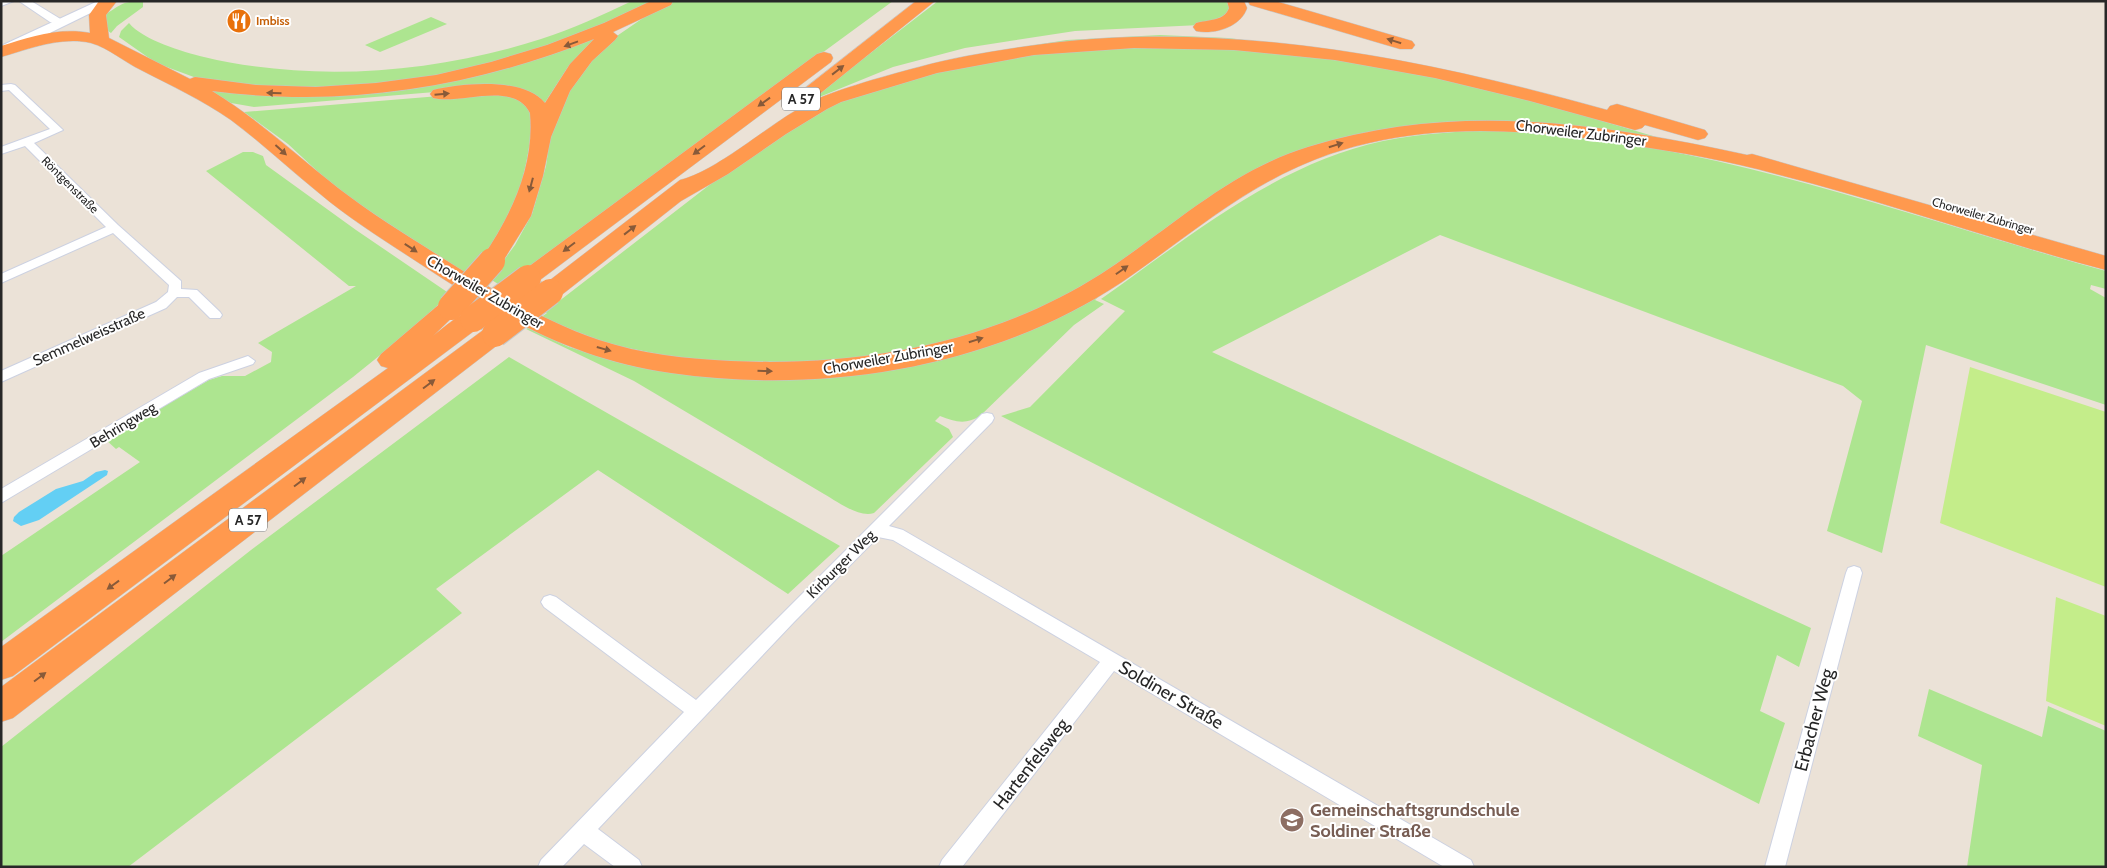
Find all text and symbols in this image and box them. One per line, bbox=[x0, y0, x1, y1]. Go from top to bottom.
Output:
restaurant icon: Imbiss bbox=[226, 8, 252, 34]
place label: Imbiss bbox=[256, 13, 290, 28]
one-way arrow bbox=[1387, 37, 1402, 45]
one-way arrow bbox=[563, 40, 578, 48]
one-way arrow bbox=[831, 65, 844, 76]
road number: A 57 bbox=[782, 88, 820, 110]
one-way arrow bbox=[266, 89, 282, 97]
one-way arrow bbox=[434, 90, 450, 98]
one-way arrow bbox=[757, 97, 770, 107]
street label: Chorweiler Zubringer bbox=[1515, 116, 1648, 150]
one-way arrow bbox=[1328, 140, 1343, 148]
one-way arrow bbox=[275, 144, 287, 156]
one-way arrow bbox=[692, 145, 706, 155]
street label: Röntgenstraße bbox=[39, 153, 102, 216]
one-way arrow bbox=[526, 177, 534, 192]
street label: Chorweiler Zubringer bbox=[1931, 194, 2036, 237]
one-way arrow bbox=[623, 225, 637, 235]
one-way arrow bbox=[562, 242, 576, 252]
one-way arrow bbox=[404, 243, 417, 253]
street label: Chorweiler Zubringer bbox=[424, 251, 547, 333]
one-way arrow bbox=[1115, 265, 1129, 275]
street label: Semmelweisstraße bbox=[30, 304, 148, 370]
one-way arrow bbox=[969, 336, 984, 344]
street label: Chorweiler Zubringer bbox=[822, 338, 955, 378]
one-way arrow bbox=[597, 346, 612, 354]
one-way arrow bbox=[757, 367, 773, 375]
one-way arrow bbox=[422, 378, 435, 389]
street label: Behringweg bbox=[86, 398, 160, 452]
one-way arrow bbox=[293, 476, 306, 487]
road number: A 57 bbox=[229, 508, 267, 532]
street label: Kirburger Weg bbox=[803, 526, 879, 602]
one-way arrow bbox=[163, 574, 176, 585]
one-way arrow bbox=[106, 580, 120, 590]
street label: Soldiner Straße bbox=[1115, 656, 1227, 734]
street label: Erbacher Weg bbox=[1790, 665, 1839, 774]
one-way arrow bbox=[33, 672, 46, 683]
street label: Hartenfelsweg bbox=[989, 713, 1074, 814]
place label: Gemeinschaftsgrundschule Soldiner Straße bbox=[1310, 799, 1519, 842]
school or university icon: Gemeinschaftsgrundschule Soldiner Straße bbox=[1279, 807, 1305, 833]

